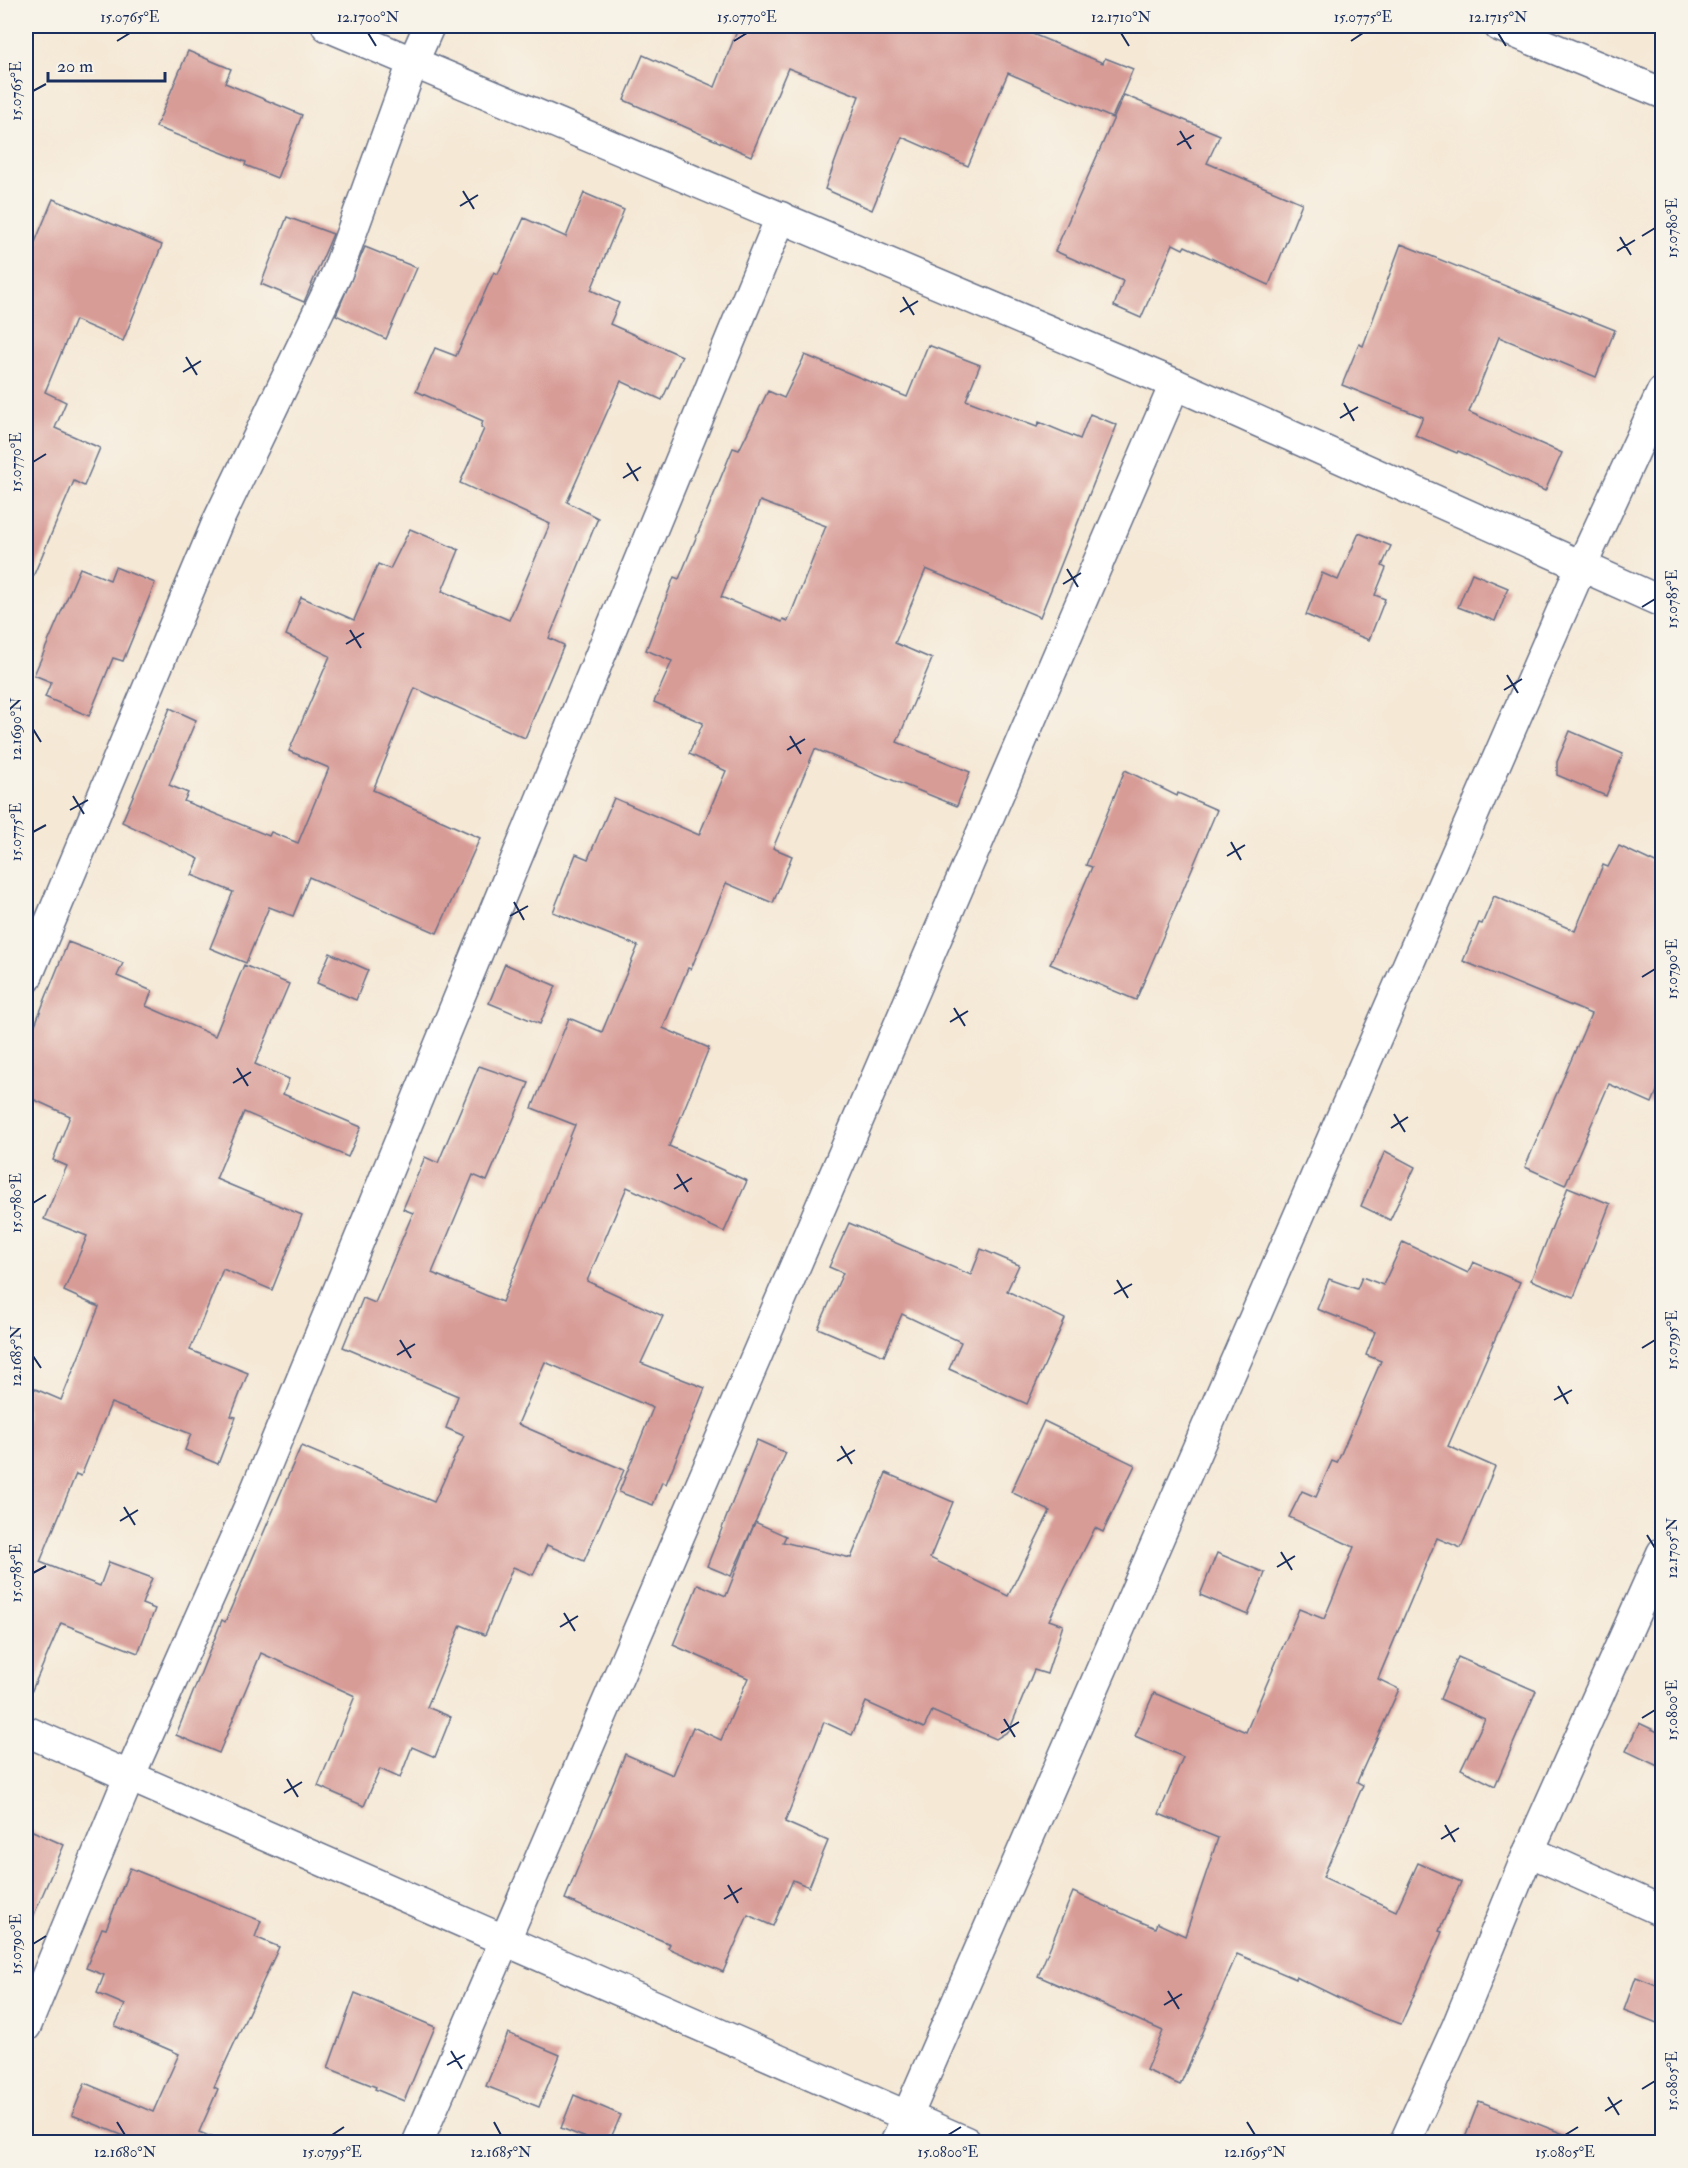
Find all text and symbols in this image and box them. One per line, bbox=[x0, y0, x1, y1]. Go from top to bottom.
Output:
text: 15.0765°E bbox=[100, 8, 160, 27]
text: 12.1700°N bbox=[337, 8, 400, 27]
text: 15.0770°E bbox=[717, 8, 777, 27]
text: 12.1710°N bbox=[1091, 8, 1151, 27]
text: 15.0775°E bbox=[1334, 8, 1393, 27]
text: 12.1715°N bbox=[1469, 8, 1528, 27]
scale bar bbox=[48, 45, 165, 83]
text: 20 m bbox=[57, 55, 93, 78]
text: 15.0765°E bbox=[7, 61, 26, 121]
text: 15.0780°E bbox=[1663, 198, 1682, 258]
text: 15.0770°E bbox=[7, 432, 26, 492]
text: 15.0785°E bbox=[1663, 569, 1682, 628]
text: 12.1690°N bbox=[7, 697, 26, 760]
text: 15.0775°E bbox=[7, 802, 26, 861]
text: 15.0790°E bbox=[1663, 939, 1682, 999]
text: 15.0780°E bbox=[7, 1173, 26, 1233]
text: 15.0795°E bbox=[1663, 1310, 1682, 1370]
text: 12.1685°N bbox=[7, 1325, 26, 1387]
text: 12.1705°N bbox=[1663, 1517, 1682, 1579]
text: 15.0785°E bbox=[7, 1543, 26, 1602]
text: 15.0800°E bbox=[1663, 1679, 1682, 1740]
text: 15.0790°E bbox=[7, 1914, 26, 1974]
text: 15.0805°E bbox=[1663, 2051, 1682, 2111]
text: 12.1680°N bbox=[94, 2143, 157, 2162]
text: 15.0795°E bbox=[302, 2143, 362, 2162]
text: 12.1685°N bbox=[470, 2143, 532, 2162]
text: 15.0800°E bbox=[918, 2143, 979, 2162]
text: 12.1695°N bbox=[1224, 2143, 1286, 2162]
text: 15.0805°E bbox=[1535, 2143, 1595, 2162]

